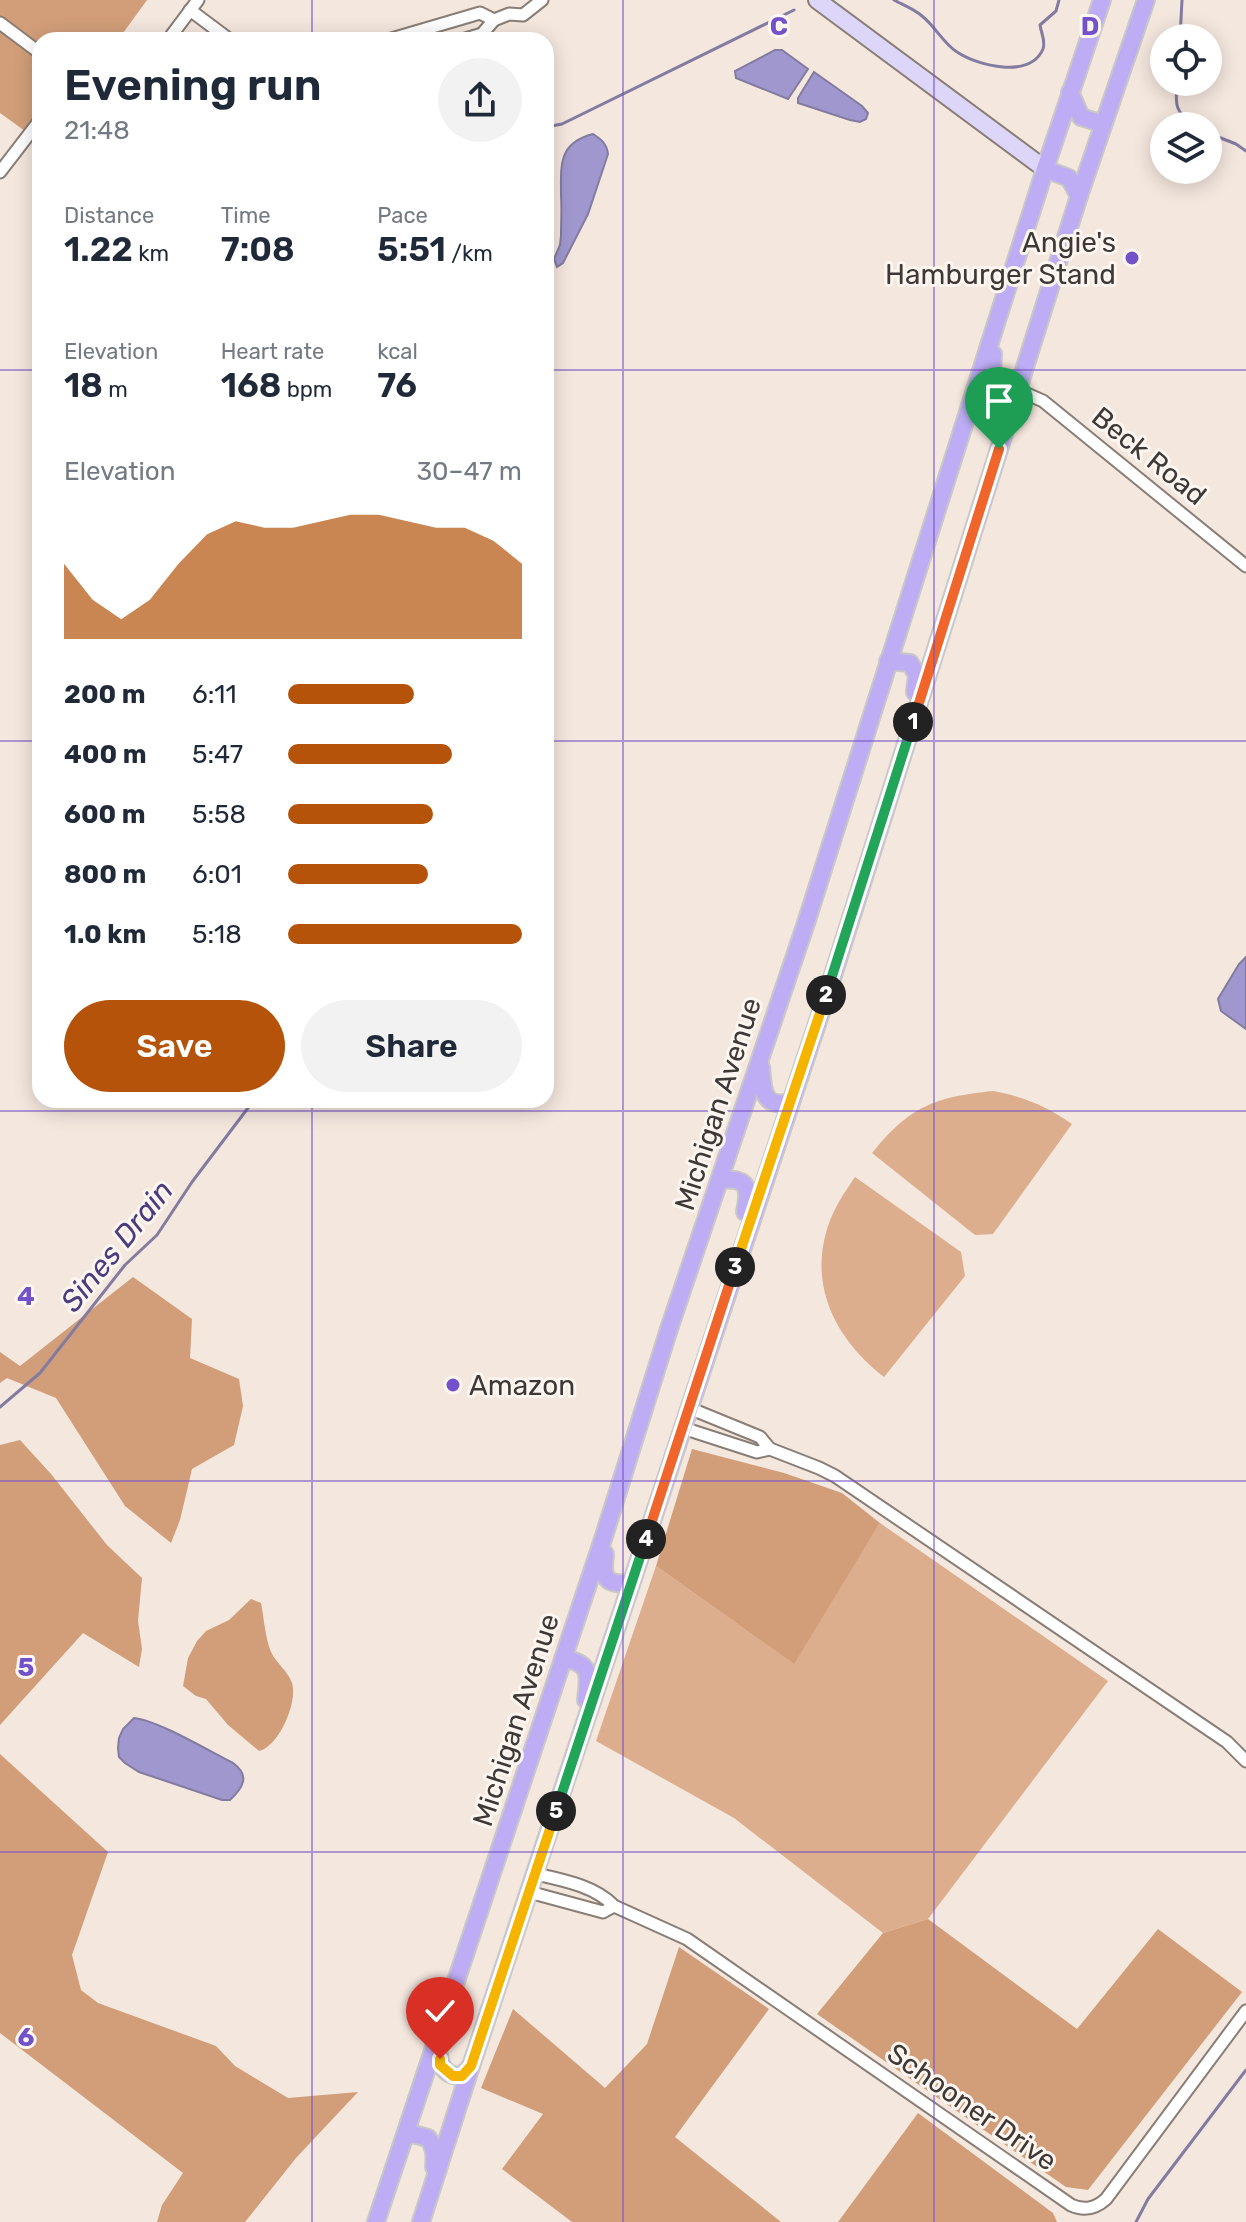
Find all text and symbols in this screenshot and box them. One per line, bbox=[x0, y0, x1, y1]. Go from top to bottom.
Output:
text: C bbox=[770, 11, 788, 42]
text: D bbox=[1081, 11, 1099, 42]
map controls bbox=[1150, 24, 1222, 184]
button: locate bbox=[1150, 24, 1222, 96]
button: share bbox=[438, 58, 522, 142]
text: Evening run bbox=[64, 59, 322, 111]
button: layers bbox=[1150, 112, 1222, 184]
text: 21:48 bbox=[64, 115, 130, 146]
text: Distance bbox=[64, 202, 154, 229]
text: Time bbox=[221, 202, 271, 229]
text: Pace bbox=[377, 202, 428, 229]
place label: Angie's Hamburger Stand bbox=[885, 226, 1116, 291]
text: 1.22 bbox=[64, 229, 133, 270]
text: 7:08 bbox=[221, 229, 295, 270]
text: 5:51 bbox=[377, 229, 446, 270]
text: km bbox=[133, 240, 169, 267]
text: /km bbox=[446, 240, 493, 267]
marker: Angie's Hamburger Stand bbox=[1123, 249, 1141, 267]
text: Elevation bbox=[64, 338, 158, 365]
text: Heart rate bbox=[221, 338, 324, 365]
text: kcal bbox=[377, 338, 418, 365]
text: 18 bbox=[64, 365, 103, 406]
text: 168 bbox=[221, 365, 281, 406]
text: 76 bbox=[377, 365, 417, 406]
pin bbox=[965, 367, 1033, 449]
text: m bbox=[103, 376, 128, 403]
text: bpm bbox=[281, 376, 332, 403]
icon: arrive bbox=[977, 379, 1021, 423]
street label: Beck Road bbox=[1085, 400, 1213, 512]
text: Elevation bbox=[64, 456, 175, 487]
text: 30–47 m bbox=[416, 456, 522, 487]
text: 200 m bbox=[64, 679, 146, 710]
text: 6:11 bbox=[192, 679, 237, 710]
pin: 1 bbox=[893, 702, 933, 742]
text: 1 bbox=[908, 708, 918, 735]
text: 400 m bbox=[64, 739, 146, 770]
text: 5:47 bbox=[192, 739, 243, 770]
text: 600 m bbox=[64, 799, 146, 830]
text: 5:58 bbox=[192, 799, 246, 830]
text: 800 m bbox=[64, 859, 146, 890]
text: 6:01 bbox=[192, 859, 242, 890]
text: 1.0 km bbox=[64, 919, 146, 950]
text: 5:18 bbox=[192, 919, 242, 950]
pin: 2 bbox=[806, 975, 846, 1015]
text: 2 bbox=[819, 981, 833, 1008]
street label: Michigan Avenue bbox=[668, 994, 768, 1214]
button: Save bbox=[64, 1000, 285, 1092]
button: Share bbox=[301, 1000, 522, 1092]
water label: Sines Drain bbox=[53, 1173, 181, 1319]
pin: 3 bbox=[715, 1247, 755, 1287]
text: 3 bbox=[728, 1253, 742, 1280]
text: 4 bbox=[17, 1281, 35, 1312]
place label: Amazon bbox=[469, 1369, 575, 1402]
marker: Amazon bbox=[444, 1376, 462, 1394]
pin: 4 bbox=[626, 1519, 666, 1559]
text: 4 bbox=[638, 1525, 654, 1552]
street label: Michigan Avenue bbox=[466, 1610, 566, 1830]
text: 5 bbox=[18, 1652, 34, 1683]
pin: 5 bbox=[536, 1791, 576, 1831]
text: 5 bbox=[549, 1797, 563, 1824]
pin bbox=[406, 1977, 474, 2059]
icon: check bbox=[418, 1989, 462, 2033]
text: 6 bbox=[18, 2022, 35, 2053]
street label: Schooner Drive bbox=[881, 2036, 1063, 2178]

